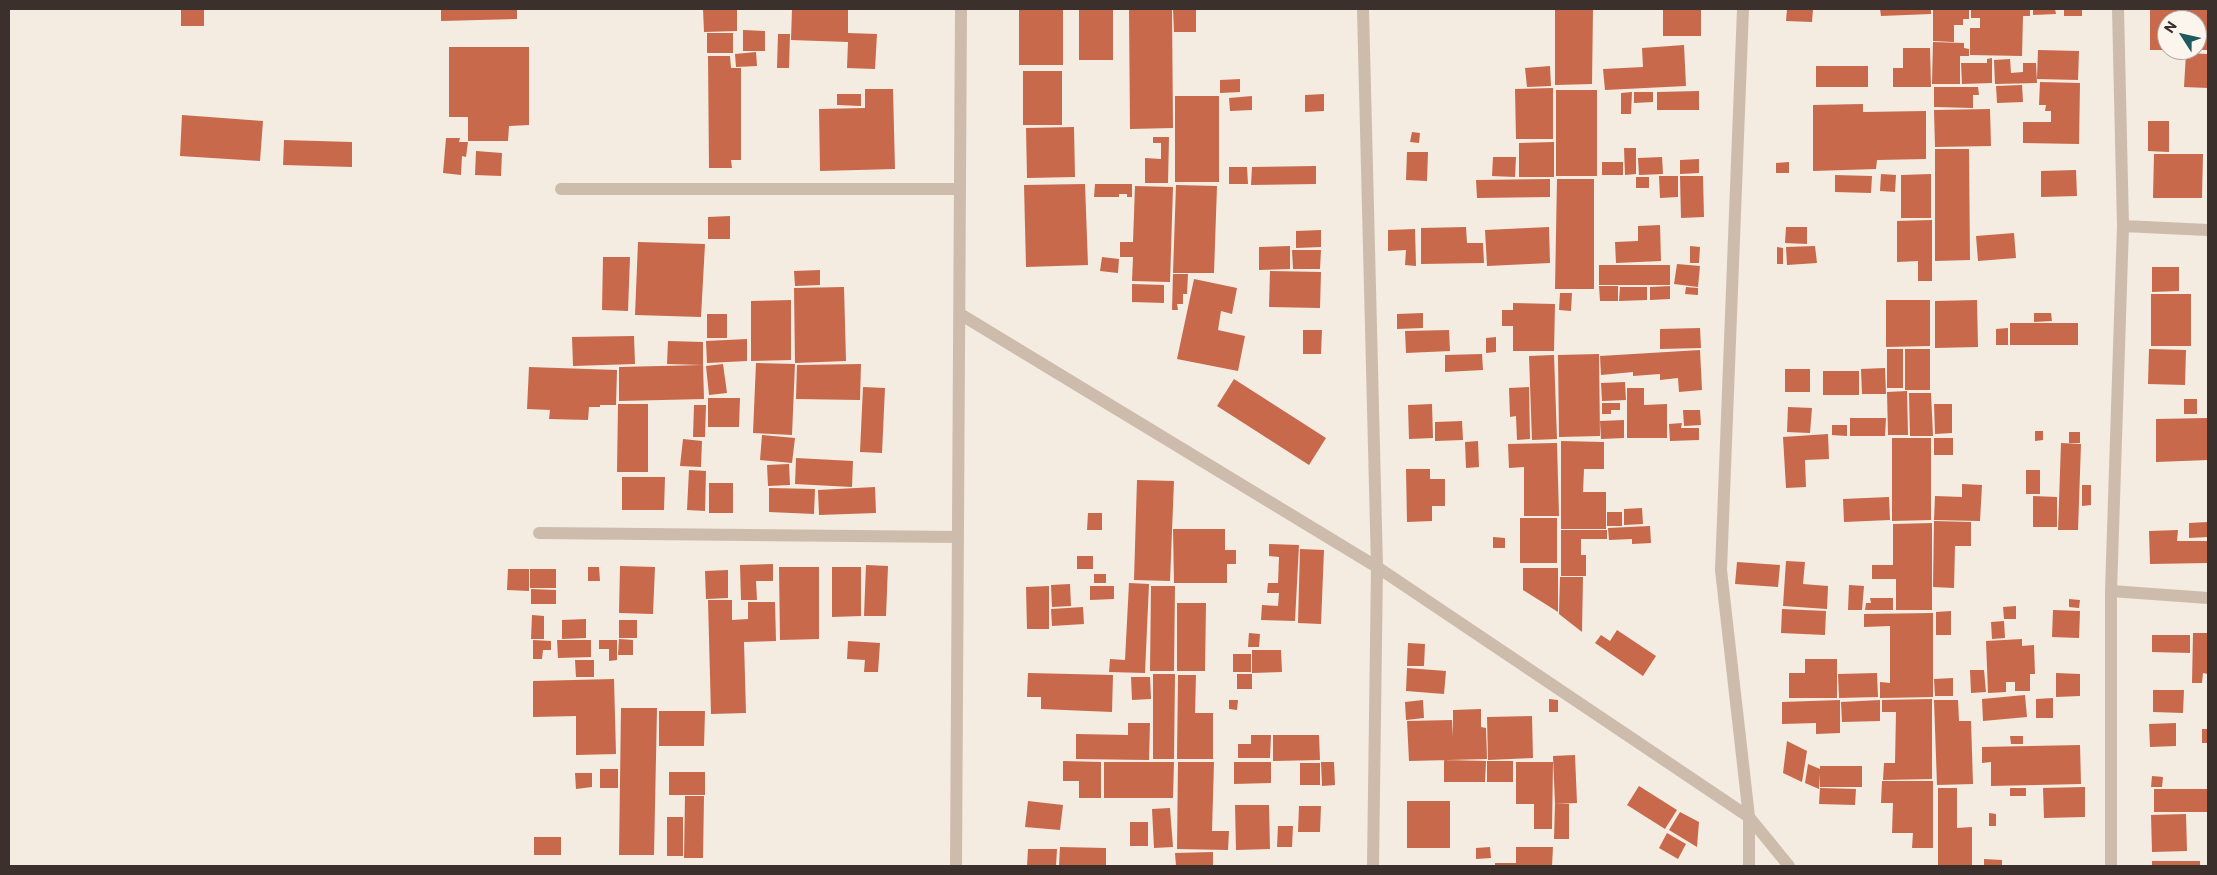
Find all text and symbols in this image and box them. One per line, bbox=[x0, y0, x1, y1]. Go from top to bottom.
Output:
north arrow bbox=[2157, 10, 2207, 60]
text: N bbox=[2160, 18, 2180, 36]

